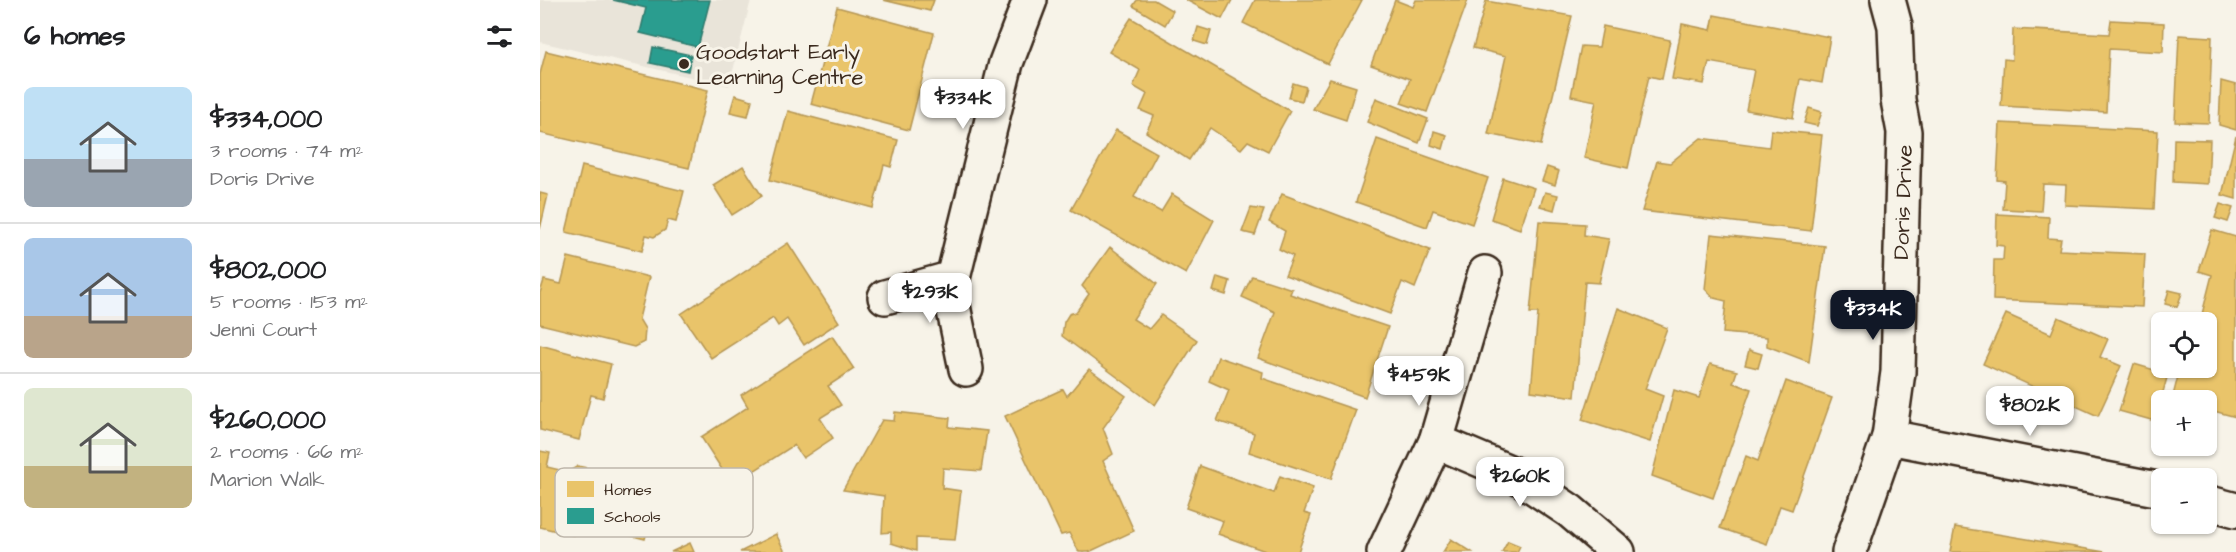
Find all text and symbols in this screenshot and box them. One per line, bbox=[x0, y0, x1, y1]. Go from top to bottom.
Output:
text: 6 homes bbox=[24, 18, 126, 54]
icon: filters bbox=[483, 20, 516, 53]
place label: Goodstart Early Learning Centre bbox=[696, 37, 863, 94]
marker: Goodstart Early Learning Centre bbox=[677, 57, 691, 71]
pin: $334K bbox=[921, 79, 1005, 130]
text: $334K bbox=[934, 84, 992, 112]
text: $334,000 bbox=[210, 101, 322, 137]
icon: home bbox=[72, 111, 144, 183]
text: 3 rooms · 74 m² bbox=[210, 137, 363, 165]
street label: Doris Drive bbox=[1886, 144, 1921, 260]
text: Doris Drive bbox=[210, 165, 315, 193]
text: $802,000 bbox=[210, 252, 326, 288]
icon: home bbox=[72, 262, 144, 334]
pin: $293K bbox=[888, 273, 972, 324]
text: $293K bbox=[902, 278, 958, 306]
text: 5 rooms · 153 m² bbox=[210, 288, 368, 316]
pin: $334K bbox=[1831, 290, 1915, 341]
text: $334K bbox=[1844, 295, 1902, 323]
map controls bbox=[2151, 312, 2217, 534]
button: locate bbox=[2151, 312, 2217, 378]
text: Jenni Court bbox=[210, 316, 317, 344]
pin: $459K bbox=[1377, 356, 1461, 407]
text: $459K bbox=[1388, 361, 1450, 389]
pin: $802K bbox=[1988, 386, 2072, 437]
button: + bbox=[2151, 390, 2217, 456]
text: $802K bbox=[2000, 391, 2060, 419]
text: $260,000 bbox=[210, 402, 326, 438]
icon: home bbox=[72, 412, 144, 484]
text: 2 rooms · 66 m² bbox=[210, 438, 364, 466]
pin: $260K bbox=[1478, 457, 1562, 508]
text: $260K bbox=[1490, 462, 1550, 490]
text: Marion Walk bbox=[210, 466, 324, 494]
legend bbox=[555, 468, 753, 537]
button: − bbox=[2151, 468, 2217, 534]
text: Homes bbox=[604, 479, 652, 501]
text: Schools bbox=[604, 506, 661, 528]

